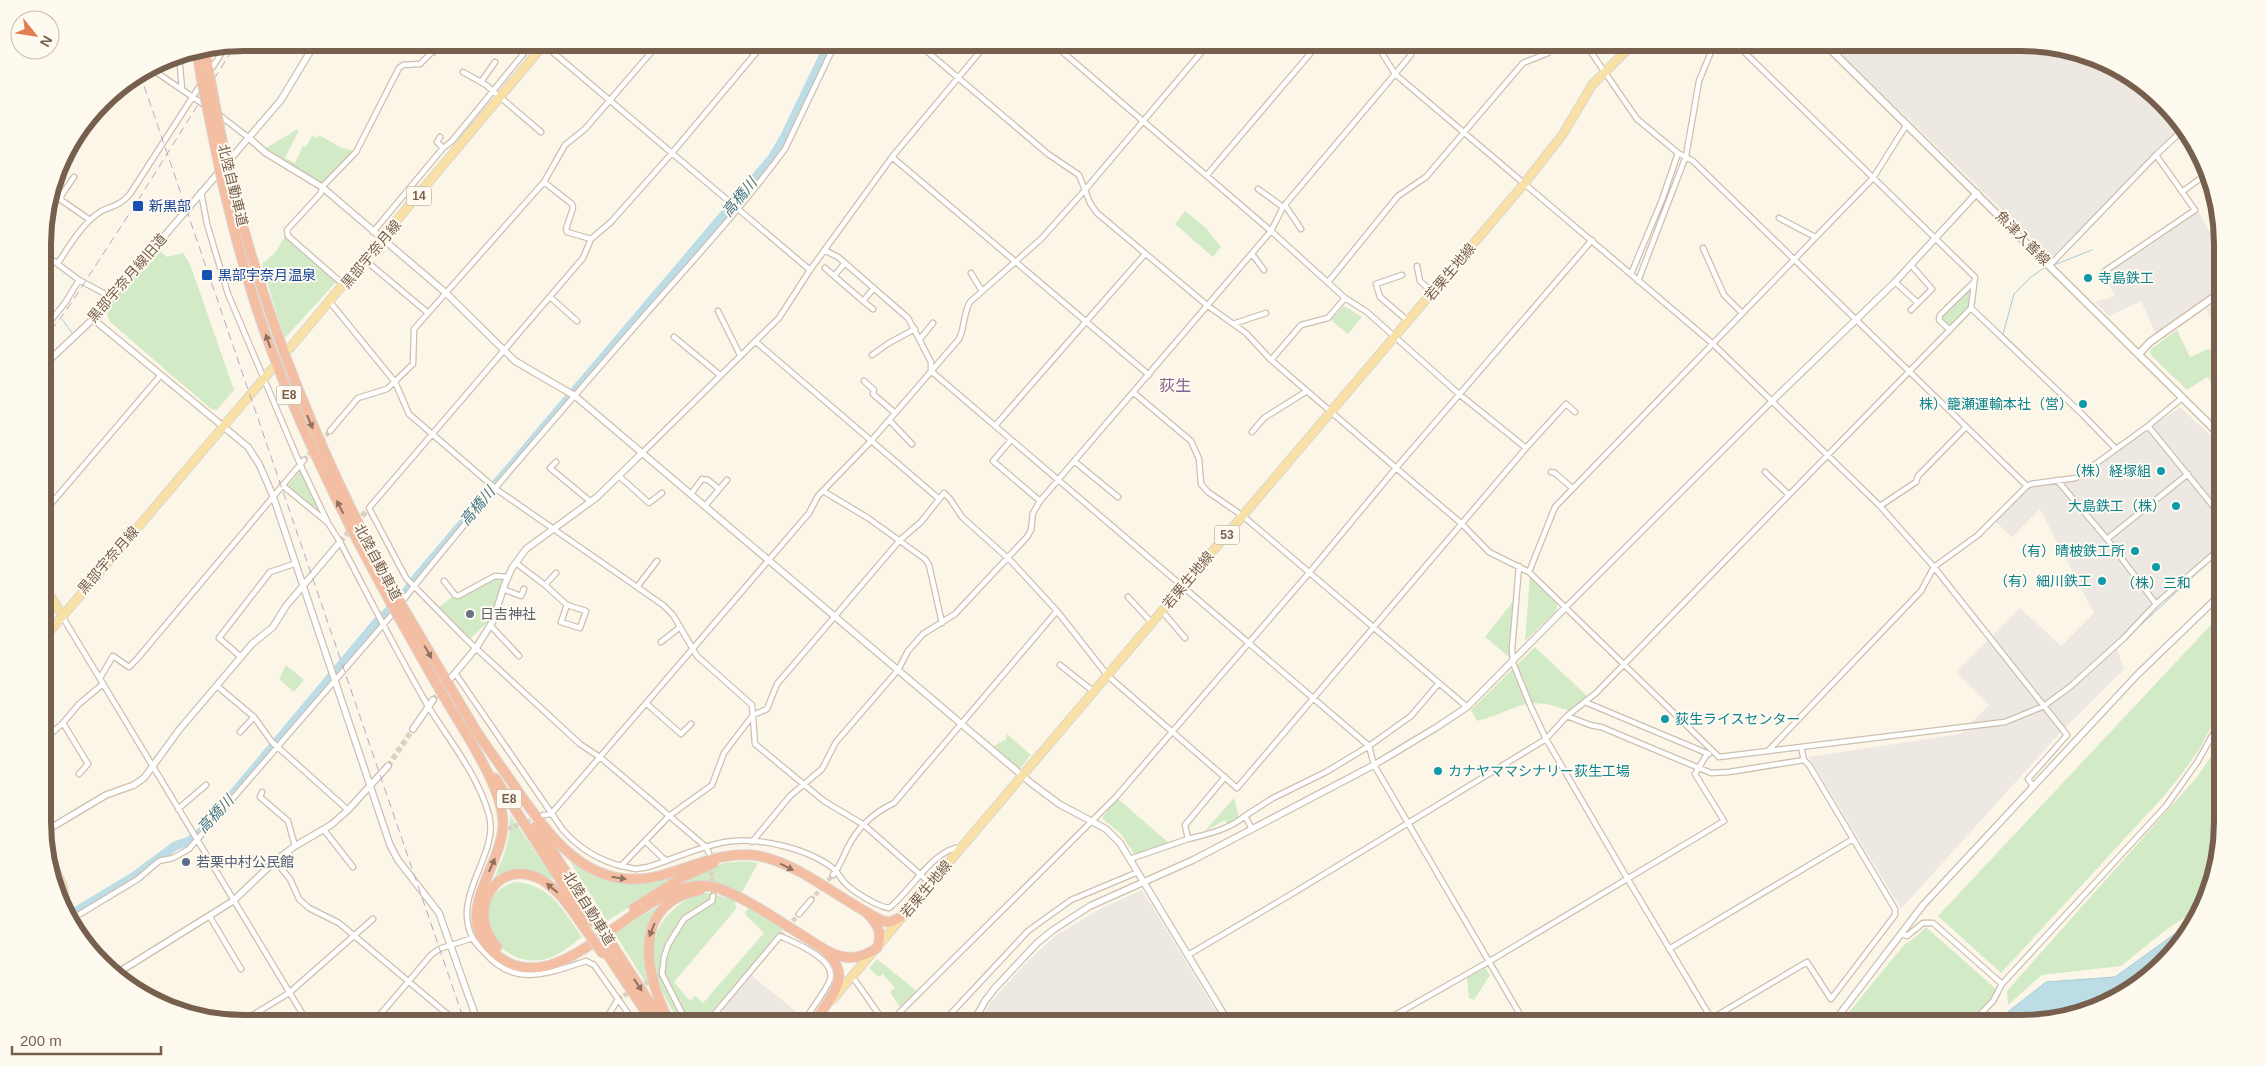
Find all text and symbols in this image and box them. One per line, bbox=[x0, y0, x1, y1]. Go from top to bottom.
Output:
north arrow bbox=[10, 10, 60, 60]
text: N bbox=[37, 33, 56, 50]
street label: 北陸自動車道 bbox=[215, 142, 251, 228]
water label: 高橋川 bbox=[718, 173, 761, 220]
road number: 14 bbox=[406, 187, 432, 206]
place label: 新黒部 bbox=[149, 198, 191, 214]
marker: 新黒部 bbox=[131, 199, 145, 213]
street label: 魚津入善線 bbox=[1993, 208, 2053, 268]
street label: 黒部宇奈月線 bbox=[338, 217, 404, 291]
street label: 黒部宇奈月線旧道 bbox=[84, 230, 170, 326]
street label: 若栗生地線 bbox=[1421, 240, 1479, 304]
place label: 黒部宇奈月温泉 bbox=[218, 267, 316, 283]
marker: 黒部宇奈月温泉 bbox=[200, 268, 214, 282]
place label: 寺島鉄工 bbox=[2098, 270, 2154, 286]
marker: 寺島鉄工 bbox=[2082, 272, 2094, 284]
one-way arrow bbox=[264, 334, 271, 349]
district label: 荻生 bbox=[1159, 377, 1191, 394]
road number: E8 bbox=[276, 386, 302, 404]
place label: 株）籠瀬運輸本社（営） bbox=[1919, 396, 2073, 412]
marker: 株）籠瀬運輸本社（営） bbox=[2077, 398, 2089, 410]
one-way arrow bbox=[306, 415, 314, 429]
place label: （株）経塚組 bbox=[2067, 463, 2151, 479]
marker: （株）経塚組 bbox=[2155, 465, 2167, 477]
water label: 高橋川 bbox=[456, 482, 499, 529]
place label: 大島鉄工（株） bbox=[2068, 498, 2166, 514]
one-way arrow bbox=[336, 499, 344, 514]
marker: 大島鉄工（株） bbox=[2170, 500, 2182, 512]
street label: 北陸自動車道 bbox=[351, 521, 405, 603]
street label: 黒部宇奈月線 bbox=[74, 523, 142, 597]
road number: 53 bbox=[1214, 526, 1240, 544]
place label: （有）晴柀鉄工所 bbox=[2013, 543, 2125, 559]
marker: （有）晴柀鉄工所 bbox=[2129, 545, 2141, 557]
street label: 若栗生地線 bbox=[1159, 548, 1217, 612]
marker: （株）三和 bbox=[2150, 561, 2162, 573]
place label: （有）細川鉄工 bbox=[1994, 573, 2092, 589]
marker: （有）細川鉄工 bbox=[2096, 575, 2108, 587]
place label: （株）三和 bbox=[2121, 575, 2191, 591]
place label: 日吉神社 bbox=[480, 606, 536, 622]
marker: 日吉神社 bbox=[464, 608, 476, 620]
one-way arrow bbox=[424, 644, 432, 659]
place label: 荻生ライスセンター bbox=[1675, 711, 1801, 727]
marker: 荻生ライスセンター bbox=[1659, 713, 1671, 725]
place label: カナヤママシナリー荻生工場 bbox=[1448, 763, 1630, 779]
marker: カナヤママシナリー荻生工場 bbox=[1432, 765, 1444, 777]
water label: 高橋川 bbox=[193, 790, 238, 836]
road number: E8 bbox=[496, 790, 522, 809]
place label: 若栗中村公民館 bbox=[196, 854, 294, 870]
marker: 若栗中村公民館 bbox=[180, 856, 192, 868]
street label: 若栗生地線 bbox=[897, 857, 955, 921]
one-way arrow bbox=[488, 858, 496, 872]
one-way arrow bbox=[780, 863, 794, 871]
street label: 北陸自動車道 bbox=[560, 868, 618, 948]
one-way arrow bbox=[612, 874, 628, 882]
one-way arrow bbox=[546, 883, 559, 894]
one-way arrow bbox=[648, 923, 656, 938]
one-way arrow bbox=[633, 978, 643, 992]
scale bar bbox=[12, 1024, 161, 1056]
text: 200 m bbox=[20, 1032, 62, 1049]

